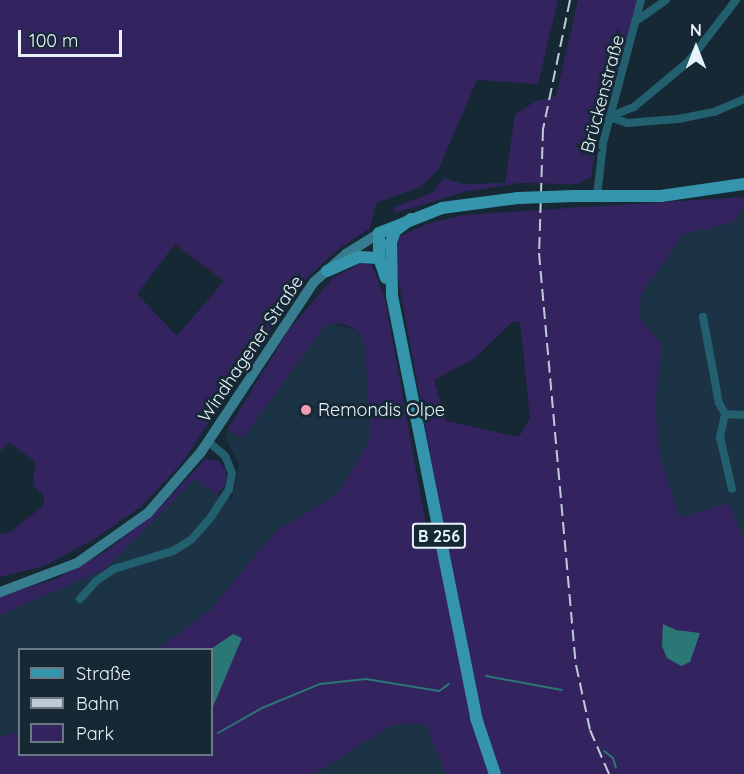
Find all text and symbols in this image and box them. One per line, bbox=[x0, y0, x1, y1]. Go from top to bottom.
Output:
scale bar bbox=[21, 18, 124, 56]
north arrow bbox=[666, 18, 726, 78]
text: N bbox=[690, 20, 702, 40]
text: 100 m bbox=[29, 29, 78, 52]
street label: Brückenstraße bbox=[577, 33, 629, 155]
street label: Windhagener Straße bbox=[194, 272, 308, 426]
place label: Remondis Olpe bbox=[318, 399, 445, 421]
marker: Remondis Olpe bbox=[299, 403, 313, 417]
road number: B 256 bbox=[410, 523, 468, 549]
legend bbox=[18, 648, 213, 756]
text: Straße bbox=[76, 662, 131, 685]
text: Bahn bbox=[76, 692, 119, 715]
text: Park bbox=[76, 722, 114, 745]

